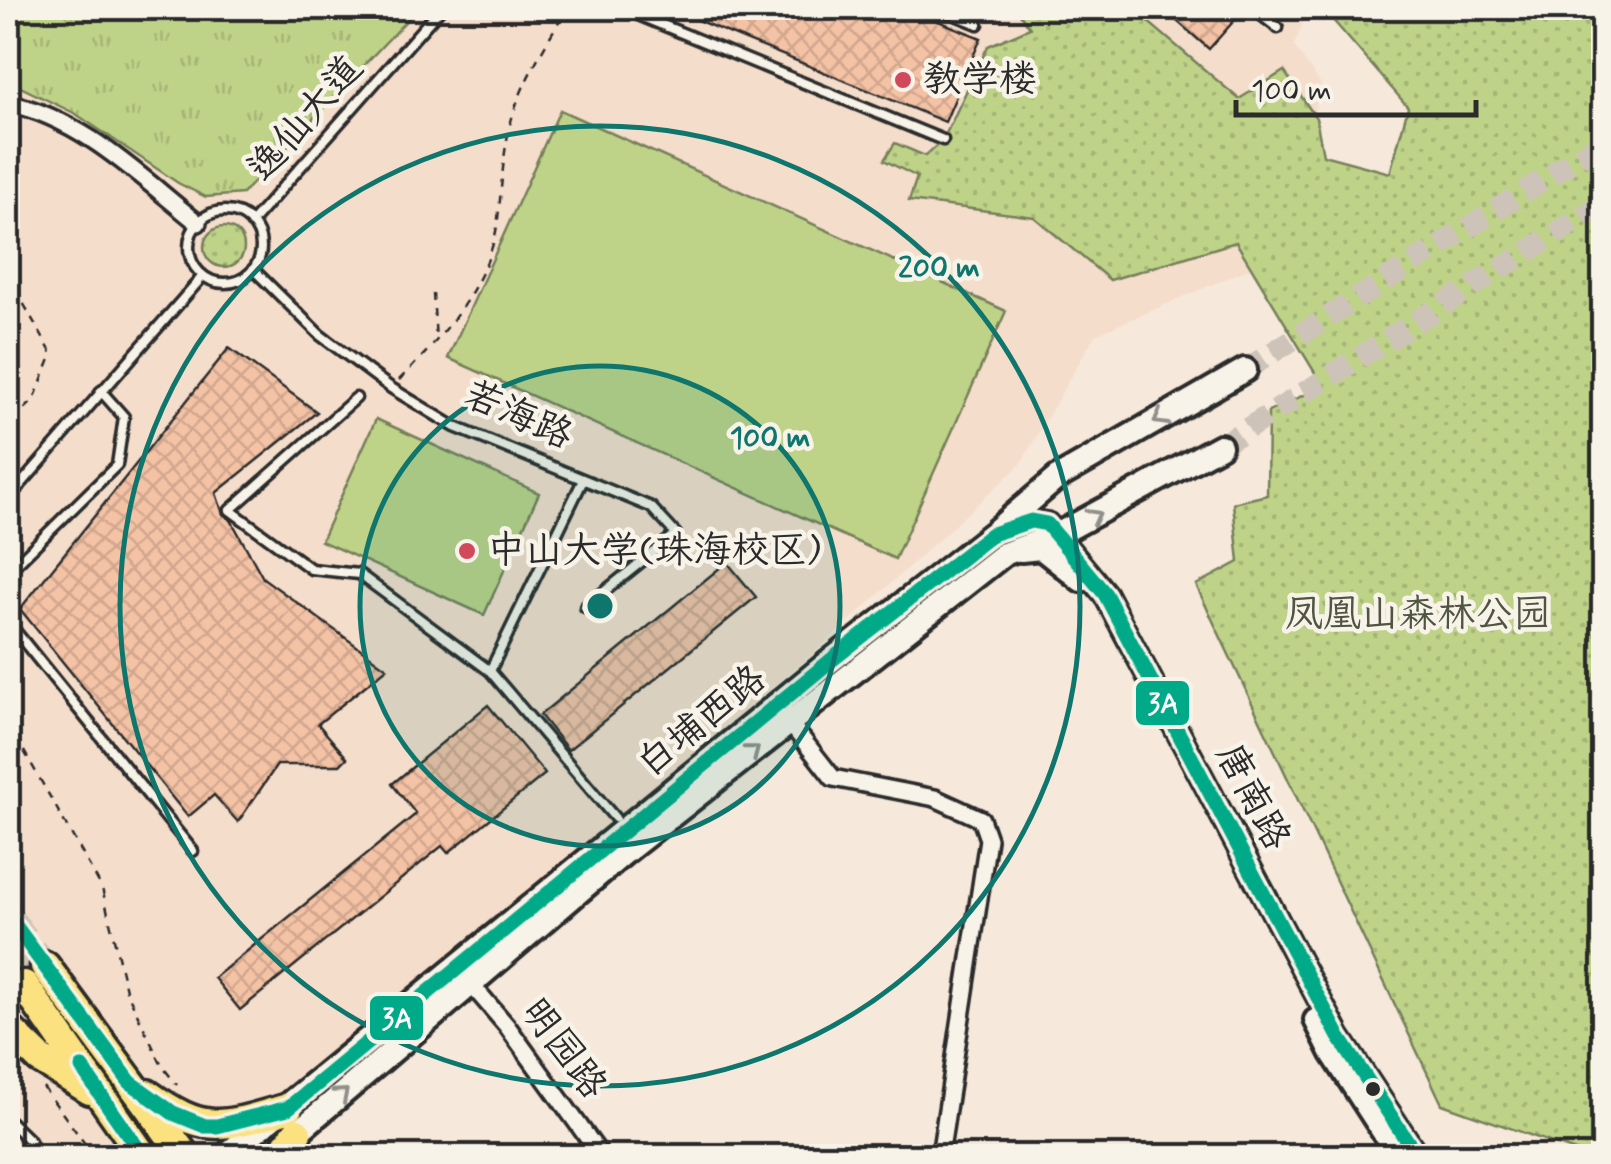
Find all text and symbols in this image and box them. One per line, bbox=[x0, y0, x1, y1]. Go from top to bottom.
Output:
street label: 逸仙大道 bbox=[238, 46, 374, 192]
scale bar bbox=[1236, 55, 1476, 117]
place label: 教学楼 bbox=[923, 56, 1037, 105]
marker: 教学楼 bbox=[892, 69, 914, 91]
text: 100 m bbox=[1251, 72, 1332, 111]
text: 200 m bbox=[898, 249, 980, 288]
street label: 若海路 bbox=[456, 370, 580, 462]
one-way arrow bbox=[1153, 406, 1171, 426]
text: 100 m bbox=[730, 419, 810, 458]
one-way arrow bbox=[1083, 508, 1101, 528]
place label: 中山大学(珠海校区) bbox=[487, 527, 821, 576]
marker: 中山大学(珠海校区) bbox=[456, 540, 478, 562]
centre of rings bbox=[582, 588, 618, 624]
park label: 凤凰山森林公园 bbox=[1285, 591, 1551, 640]
street label: 白埔西路 bbox=[628, 655, 776, 789]
line badge: 3A bbox=[1134, 679, 1191, 727]
text: 3A bbox=[1148, 687, 1178, 724]
street label: 唐南路 bbox=[1204, 735, 1300, 859]
one-way arrow bbox=[742, 745, 760, 762]
street label: 明园路 bbox=[509, 989, 617, 1109]
line badge: 3A bbox=[368, 994, 425, 1042]
text: 3A bbox=[382, 1002, 412, 1039]
unlabelled marker bbox=[1363, 1079, 1383, 1099]
one-way arrow bbox=[331, 1087, 349, 1105]

